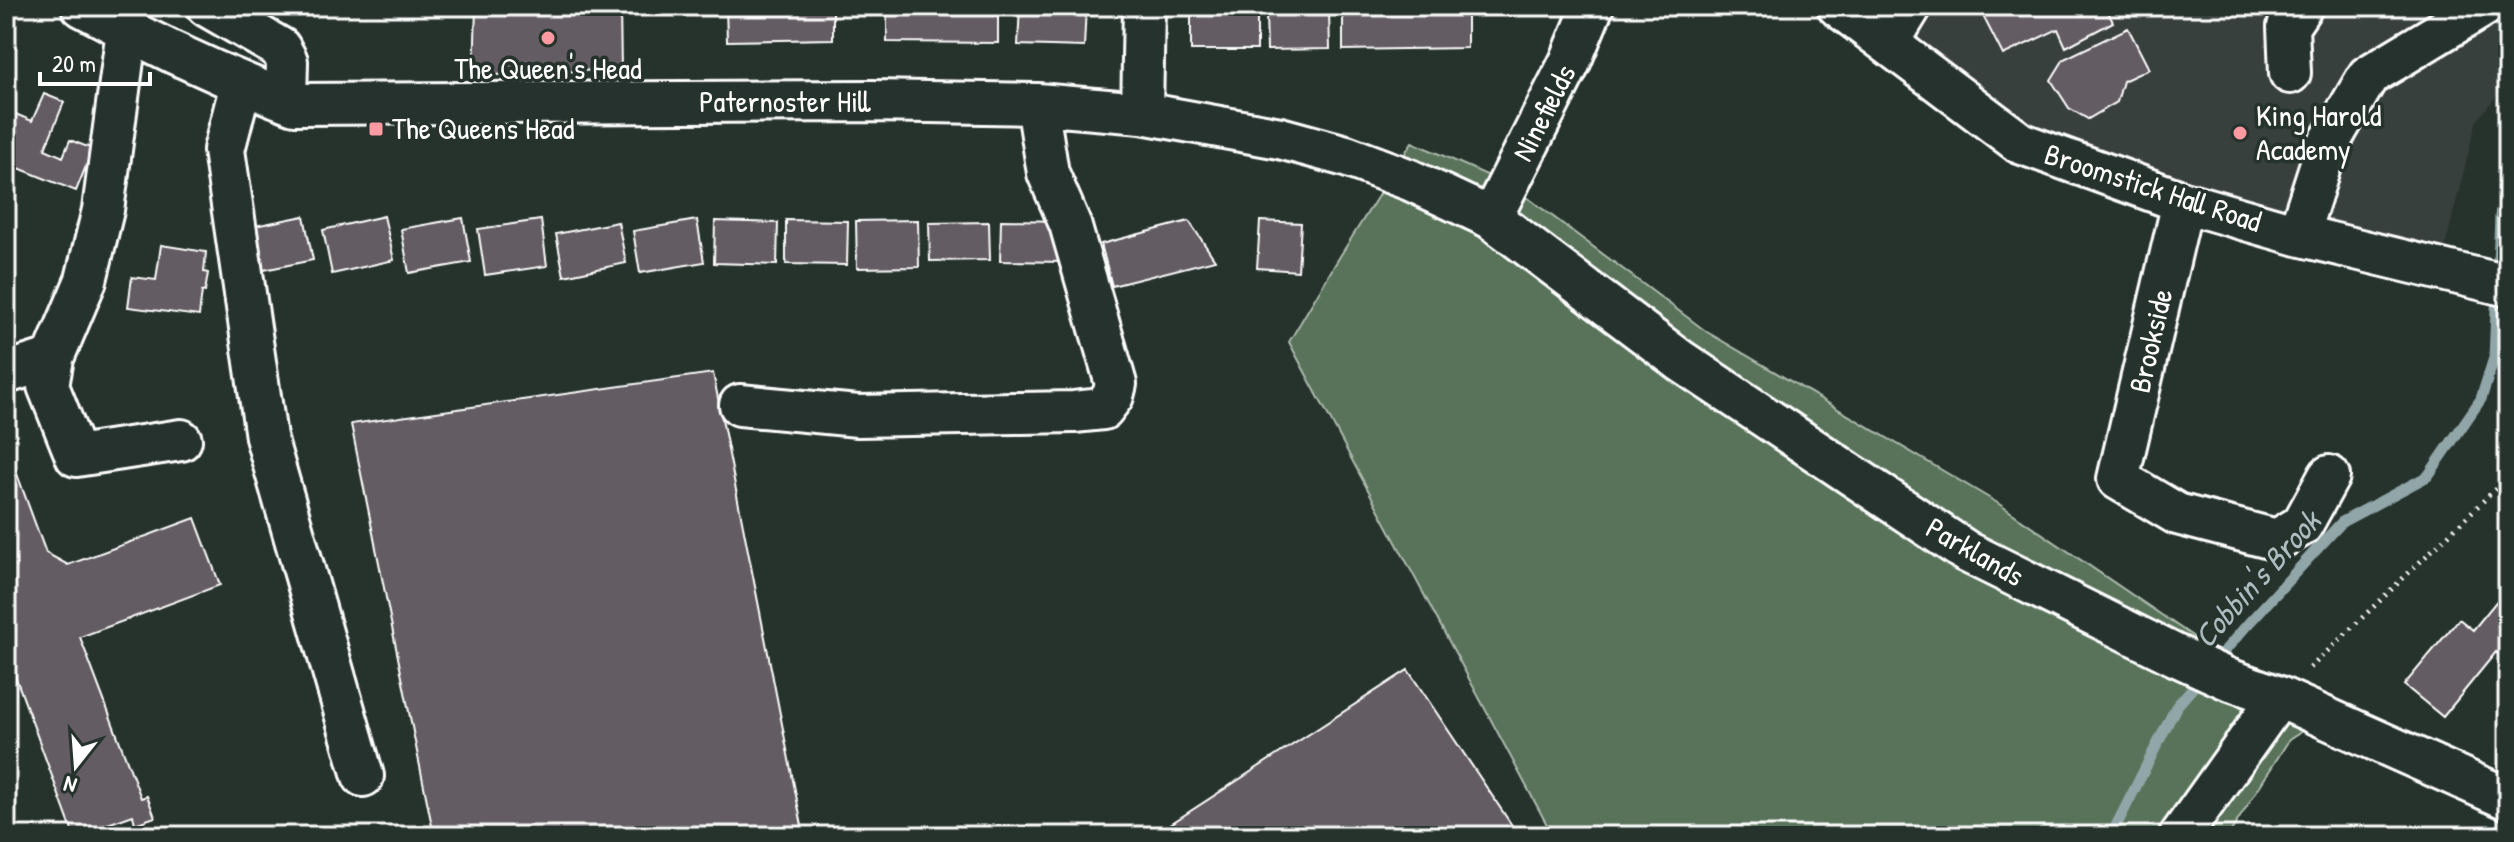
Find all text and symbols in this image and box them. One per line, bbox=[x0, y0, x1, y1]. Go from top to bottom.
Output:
marker: The Queen's Head bbox=[539, 29, 557, 47]
scale bar bbox=[40, 36, 150, 86]
text: 20 m bbox=[52, 47, 96, 79]
place label: The Queen's Head bbox=[454, 48, 642, 88]
street label: Ninefields bbox=[1502, 57, 1584, 168]
street label: Paternoster Hill bbox=[699, 81, 872, 121]
place label: King Harold Academy bbox=[2256, 95, 2382, 169]
place label: The Queens Head bbox=[392, 108, 575, 148]
marker: The Queens Head bbox=[367, 120, 385, 138]
marker: King Harold Academy bbox=[2231, 124, 2249, 142]
street label: Broomstick Hall Road bbox=[2040, 133, 2267, 241]
street label: Brookside bbox=[2119, 285, 2181, 397]
water label: Cobbin's Brook bbox=[2183, 499, 2332, 657]
street label: Parklands bbox=[1919, 507, 2032, 595]
north arrow bbox=[36, 726, 116, 806]
text: N bbox=[60, 769, 80, 801]

